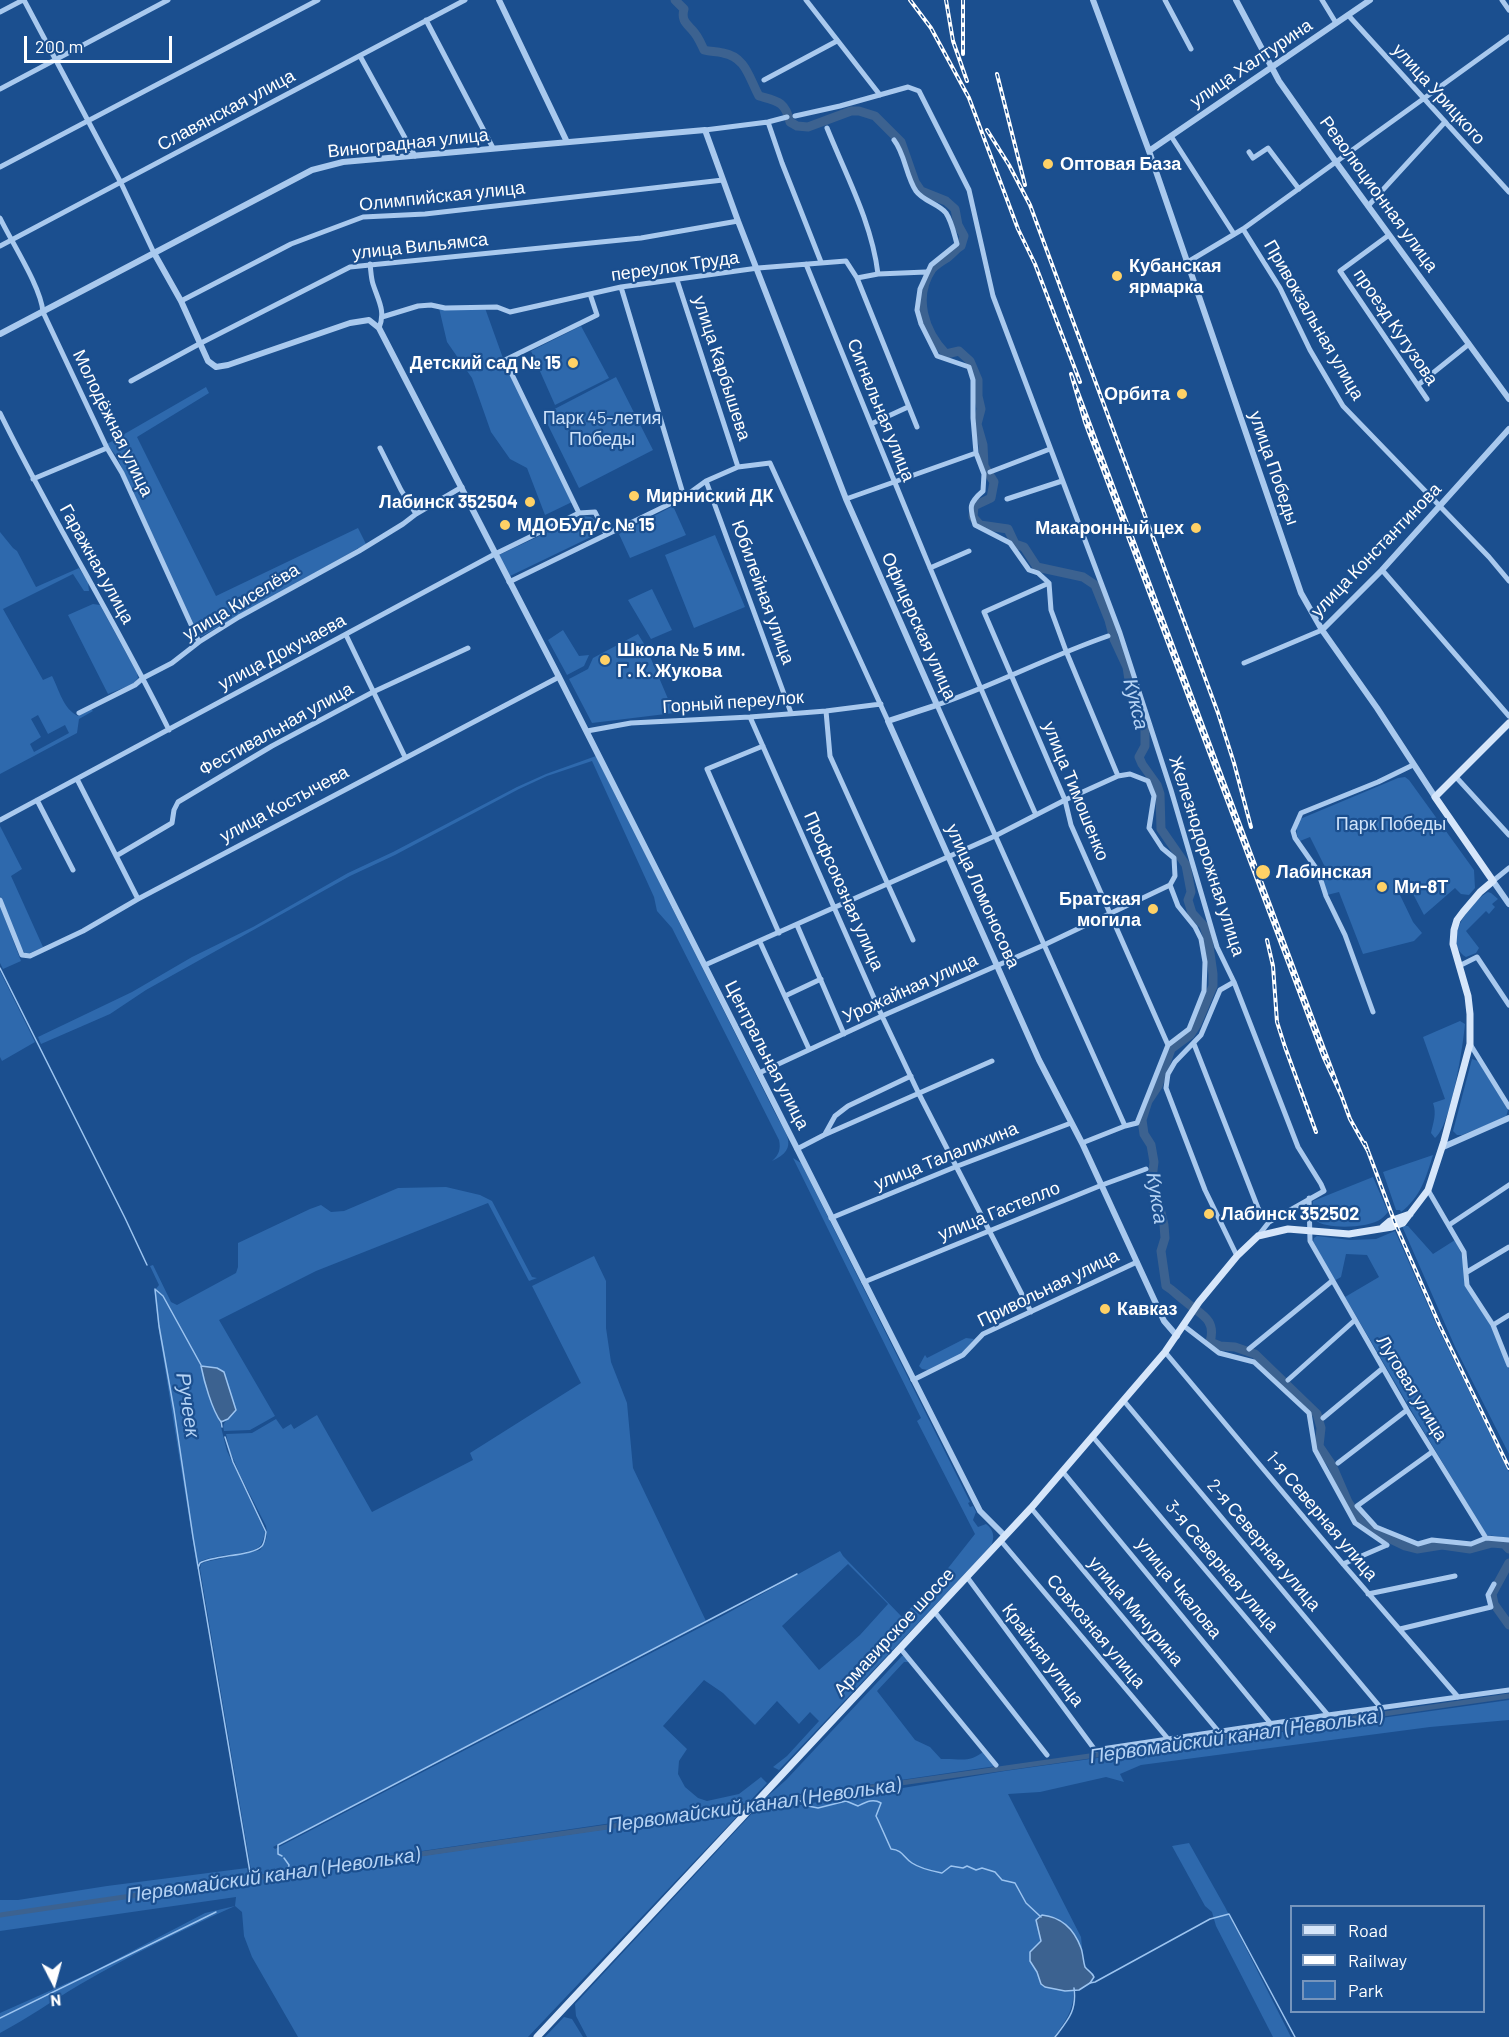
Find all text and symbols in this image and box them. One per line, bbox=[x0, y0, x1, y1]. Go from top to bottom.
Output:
street label: улица Халтурина bbox=[1186, 14, 1316, 112]
scale bar bbox=[27, 24, 176, 62]
text: 200 m bbox=[35, 35, 83, 57]
street label: улица Урицкого bbox=[1388, 39, 1490, 149]
street label: Славянская улица bbox=[154, 65, 298, 155]
street label: Революционная улица bbox=[1315, 112, 1443, 276]
street label: Виноградная улица bbox=[326, 124, 490, 162]
place label: Оптовая База bbox=[1060, 153, 1181, 175]
marker: Оптовая База bbox=[1041, 157, 1055, 171]
street label: Олимпийская улица bbox=[358, 177, 526, 215]
street label: улица Вильямса bbox=[351, 228, 489, 264]
street label: Привокзальная улица bbox=[1259, 236, 1369, 404]
street label: переулок Труда bbox=[610, 246, 740, 286]
place label: Кубанская ярмарка bbox=[1129, 255, 1222, 298]
street label: проезд Кутузова bbox=[1349, 265, 1443, 389]
marker: Кубанская ярмарка bbox=[1110, 269, 1124, 283]
street label: улица Карбышева bbox=[688, 293, 756, 443]
street label: Сигнальная улица bbox=[842, 335, 920, 485]
street label: Молодёжная улица bbox=[68, 346, 158, 500]
place label: Детский сад № 15 bbox=[410, 352, 561, 374]
marker: Детский сад № 15 bbox=[566, 356, 580, 370]
place label: Орбита bbox=[1104, 383, 1170, 405]
marker: Орбита bbox=[1175, 387, 1189, 401]
park label: Парк 45-летия Победы bbox=[543, 407, 661, 450]
street label: улица Победы bbox=[1244, 408, 1304, 528]
street label: улица Константинова bbox=[1306, 478, 1446, 622]
place label: Мирниский ДК bbox=[646, 485, 774, 507]
marker: Мирниский ДК bbox=[627, 489, 641, 503]
place label: Лабинск 352504 bbox=[379, 491, 518, 513]
marker: Лабинск 352504 bbox=[523, 495, 537, 509]
street label: Гаражная улица bbox=[55, 500, 139, 628]
place label: МДОБУд/с № 15 bbox=[517, 514, 655, 536]
street label: Юбилейная улица bbox=[727, 517, 799, 667]
place label: Макаронный цех bbox=[1035, 517, 1184, 539]
marker: МДОБУд/с № 15 bbox=[498, 518, 512, 532]
marker: Макаронный цех bbox=[1189, 521, 1203, 535]
street label: Офицерская улица bbox=[877, 549, 961, 703]
street label: улица Киселёва bbox=[179, 559, 303, 645]
street label: улица Докучаева bbox=[215, 609, 349, 695]
place label: Школа № 5 им. Г. К. Жукова bbox=[617, 639, 746, 682]
marker: Школа № 5 им. Г. К. Жукова bbox=[598, 653, 612, 667]
water label: Кукса bbox=[1118, 676, 1154, 732]
street label: Фестивальная улица bbox=[195, 678, 357, 780]
street label: Горный переулок bbox=[661, 686, 805, 718]
street label: улица Тимошенко bbox=[1038, 718, 1114, 864]
street label: Железнодорожная улица bbox=[1164, 753, 1250, 959]
street label: улица Костычева bbox=[216, 761, 352, 847]
street label: Профсоюзная улица bbox=[799, 808, 889, 974]
park label: Парк Победы bbox=[1336, 813, 1446, 835]
street label: улица Ломоносова bbox=[941, 820, 1025, 972]
place label: Лабинская bbox=[1276, 861, 1372, 883]
marker: Лабинская bbox=[1254, 863, 1272, 881]
place label: Ми-8Т bbox=[1394, 876, 1448, 898]
marker: Ми-8Т bbox=[1375, 880, 1389, 894]
place label: Братская могила bbox=[1059, 888, 1141, 930]
marker: Братская могила bbox=[1146, 902, 1160, 916]
street label: Урожайная улица bbox=[839, 949, 981, 1027]
street label: Центральная улица bbox=[720, 977, 814, 1133]
street label: улица Талалихина bbox=[871, 1117, 1021, 1195]
water label: Кукса bbox=[1141, 1170, 1173, 1226]
street label: улица Гастелло bbox=[935, 1177, 1063, 1245]
place label: Лабинск 352502 bbox=[1221, 1203, 1359, 1225]
marker: Лабинск 352502 bbox=[1202, 1207, 1216, 1221]
street label: Привольная улица bbox=[974, 1244, 1122, 1332]
place label: Кавказ bbox=[1117, 1298, 1177, 1320]
marker: Кавказ bbox=[1098, 1302, 1112, 1316]
street label: Луговая улица bbox=[1372, 1331, 1452, 1445]
water label: Ручеек bbox=[171, 1371, 205, 1439]
street label: 1-я Северная улица bbox=[1262, 1447, 1382, 1585]
street label: 2-я Северная улица bbox=[1203, 1475, 1325, 1615]
street label: 3-я Северная улица bbox=[1161, 1496, 1283, 1636]
street label: улица Чкалова bbox=[1132, 1533, 1226, 1643]
street label: улица Мичурина bbox=[1084, 1552, 1188, 1670]
street label: Армавирское шоссе bbox=[829, 1563, 959, 1701]
street label: Совхозная улица bbox=[1042, 1570, 1150, 1692]
street label: Крайняя улица bbox=[997, 1599, 1089, 1711]
water label: Первомайский канал (Неволька) bbox=[1088, 1704, 1384, 1768]
water label: Первомайский канал (Неволька) bbox=[606, 1773, 902, 1837]
water label: Первомайский канал (Неволька) bbox=[125, 1843, 421, 1907]
legend bbox=[1290, 1905, 1485, 2013]
text: Road bbox=[1348, 1919, 1388, 1941]
text: Railway bbox=[1348, 1949, 1407, 1971]
north arrow bbox=[24, 1953, 84, 2013]
text: Park bbox=[1348, 1979, 1383, 2001]
text: N bbox=[50, 1991, 62, 2011]

